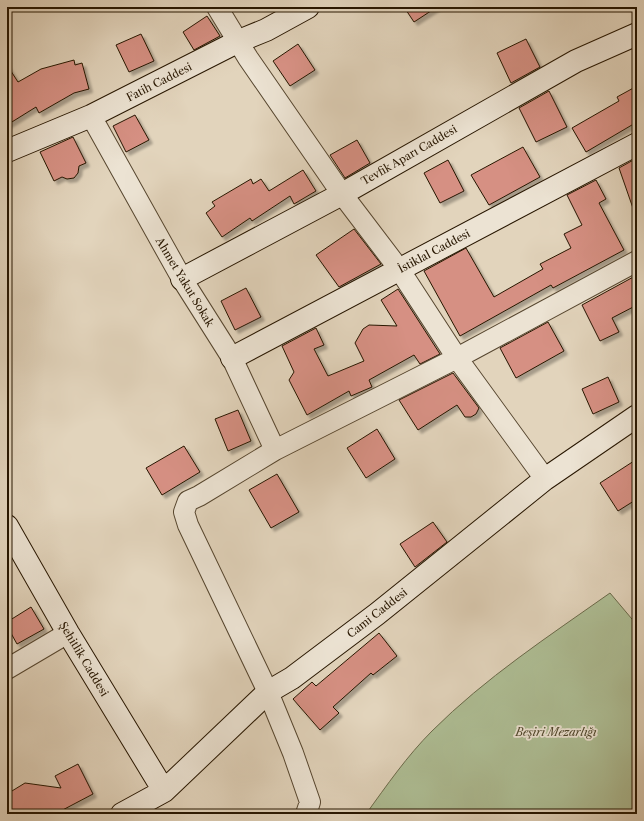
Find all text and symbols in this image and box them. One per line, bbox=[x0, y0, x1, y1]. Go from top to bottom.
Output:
street label: Fatih Caddesi bbox=[124, 59, 195, 104]
street label: Tevfik Aparı Caddesi bbox=[359, 122, 460, 188]
street label: İstiklal Caddesi bbox=[395, 225, 473, 276]
street label: Ahmet Yakut Sokak bbox=[152, 234, 218, 330]
street label: Cami Caddesi bbox=[344, 585, 410, 641]
street label: Şehitlik Caddesi bbox=[56, 619, 112, 699]
park label: Beşiri Mezarlığı bbox=[514, 725, 597, 739]

